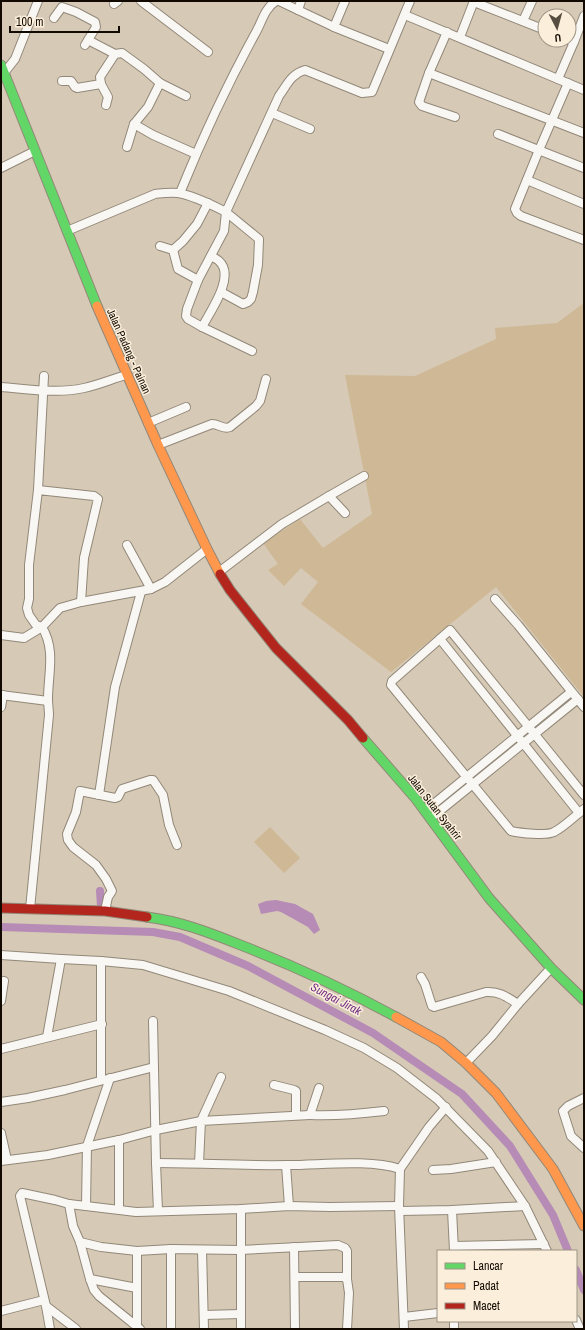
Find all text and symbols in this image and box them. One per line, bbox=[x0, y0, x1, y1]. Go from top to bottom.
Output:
scale bar bbox=[10, 8, 119, 34]
north arrow bbox=[537, 8, 577, 48]
text: 100 m bbox=[16, 14, 43, 30]
text: U bbox=[554, 31, 562, 45]
street label: Jalan Padang - Painan bbox=[104, 306, 154, 396]
street label: Jalan Sutan Syahrir bbox=[405, 771, 465, 843]
water label: Sungai Jirak bbox=[308, 979, 365, 1020]
legend bbox=[437, 1250, 577, 1322]
text: Lancar bbox=[473, 1258, 504, 1274]
text: Padat bbox=[473, 1278, 499, 1294]
text: Macet bbox=[473, 1298, 500, 1314]

